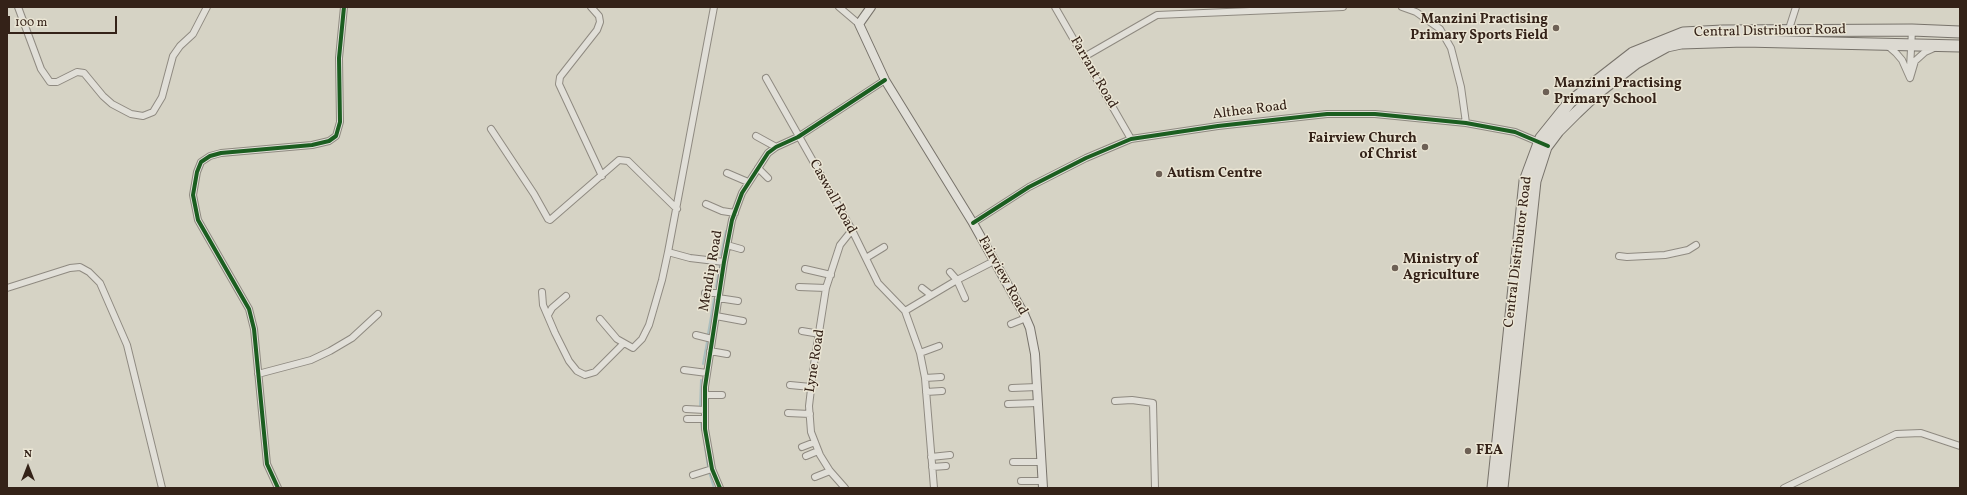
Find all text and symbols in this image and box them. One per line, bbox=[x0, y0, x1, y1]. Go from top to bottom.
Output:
scale bar bbox=[10, 8, 119, 34]
place label: Manzini Practising Primary Sports Field bbox=[1410, 12, 1548, 44]
text: 100 m bbox=[15, 15, 47, 31]
street label: Central Distributor Road bbox=[1694, 22, 1846, 42]
marker: Manzini Practising Primary Sports Field bbox=[1551, 23, 1561, 33]
street label: Farrant Road bbox=[1066, 34, 1120, 112]
place label: Manzini Practising Primary School bbox=[1554, 76, 1682, 108]
marker: Manzini Practising Primary School bbox=[1541, 87, 1551, 97]
street label: Althea Road bbox=[1212, 98, 1288, 124]
place label: Fairview Church of Christ bbox=[1308, 131, 1417, 164]
marker: Fairview Church of Christ bbox=[1420, 142, 1430, 152]
street label: Caswall Road bbox=[805, 157, 859, 237]
place label: Autism Centre bbox=[1167, 166, 1262, 182]
marker: Autism Centre bbox=[1154, 169, 1164, 179]
street label: Central Distributor Road bbox=[1501, 175, 1537, 329]
street label: Mendip Road bbox=[697, 229, 727, 313]
street label: Fairview Road bbox=[973, 234, 1031, 318]
place label: Ministry of Agriculture bbox=[1403, 252, 1479, 284]
marker: Ministry of Agriculture bbox=[1390, 263, 1400, 273]
street label: Lyne Road bbox=[803, 328, 829, 394]
place label: FEA bbox=[1476, 443, 1503, 459]
marker: FEA bbox=[1463, 446, 1473, 456]
north arrow bbox=[8, 447, 48, 487]
text: N bbox=[24, 447, 32, 462]

